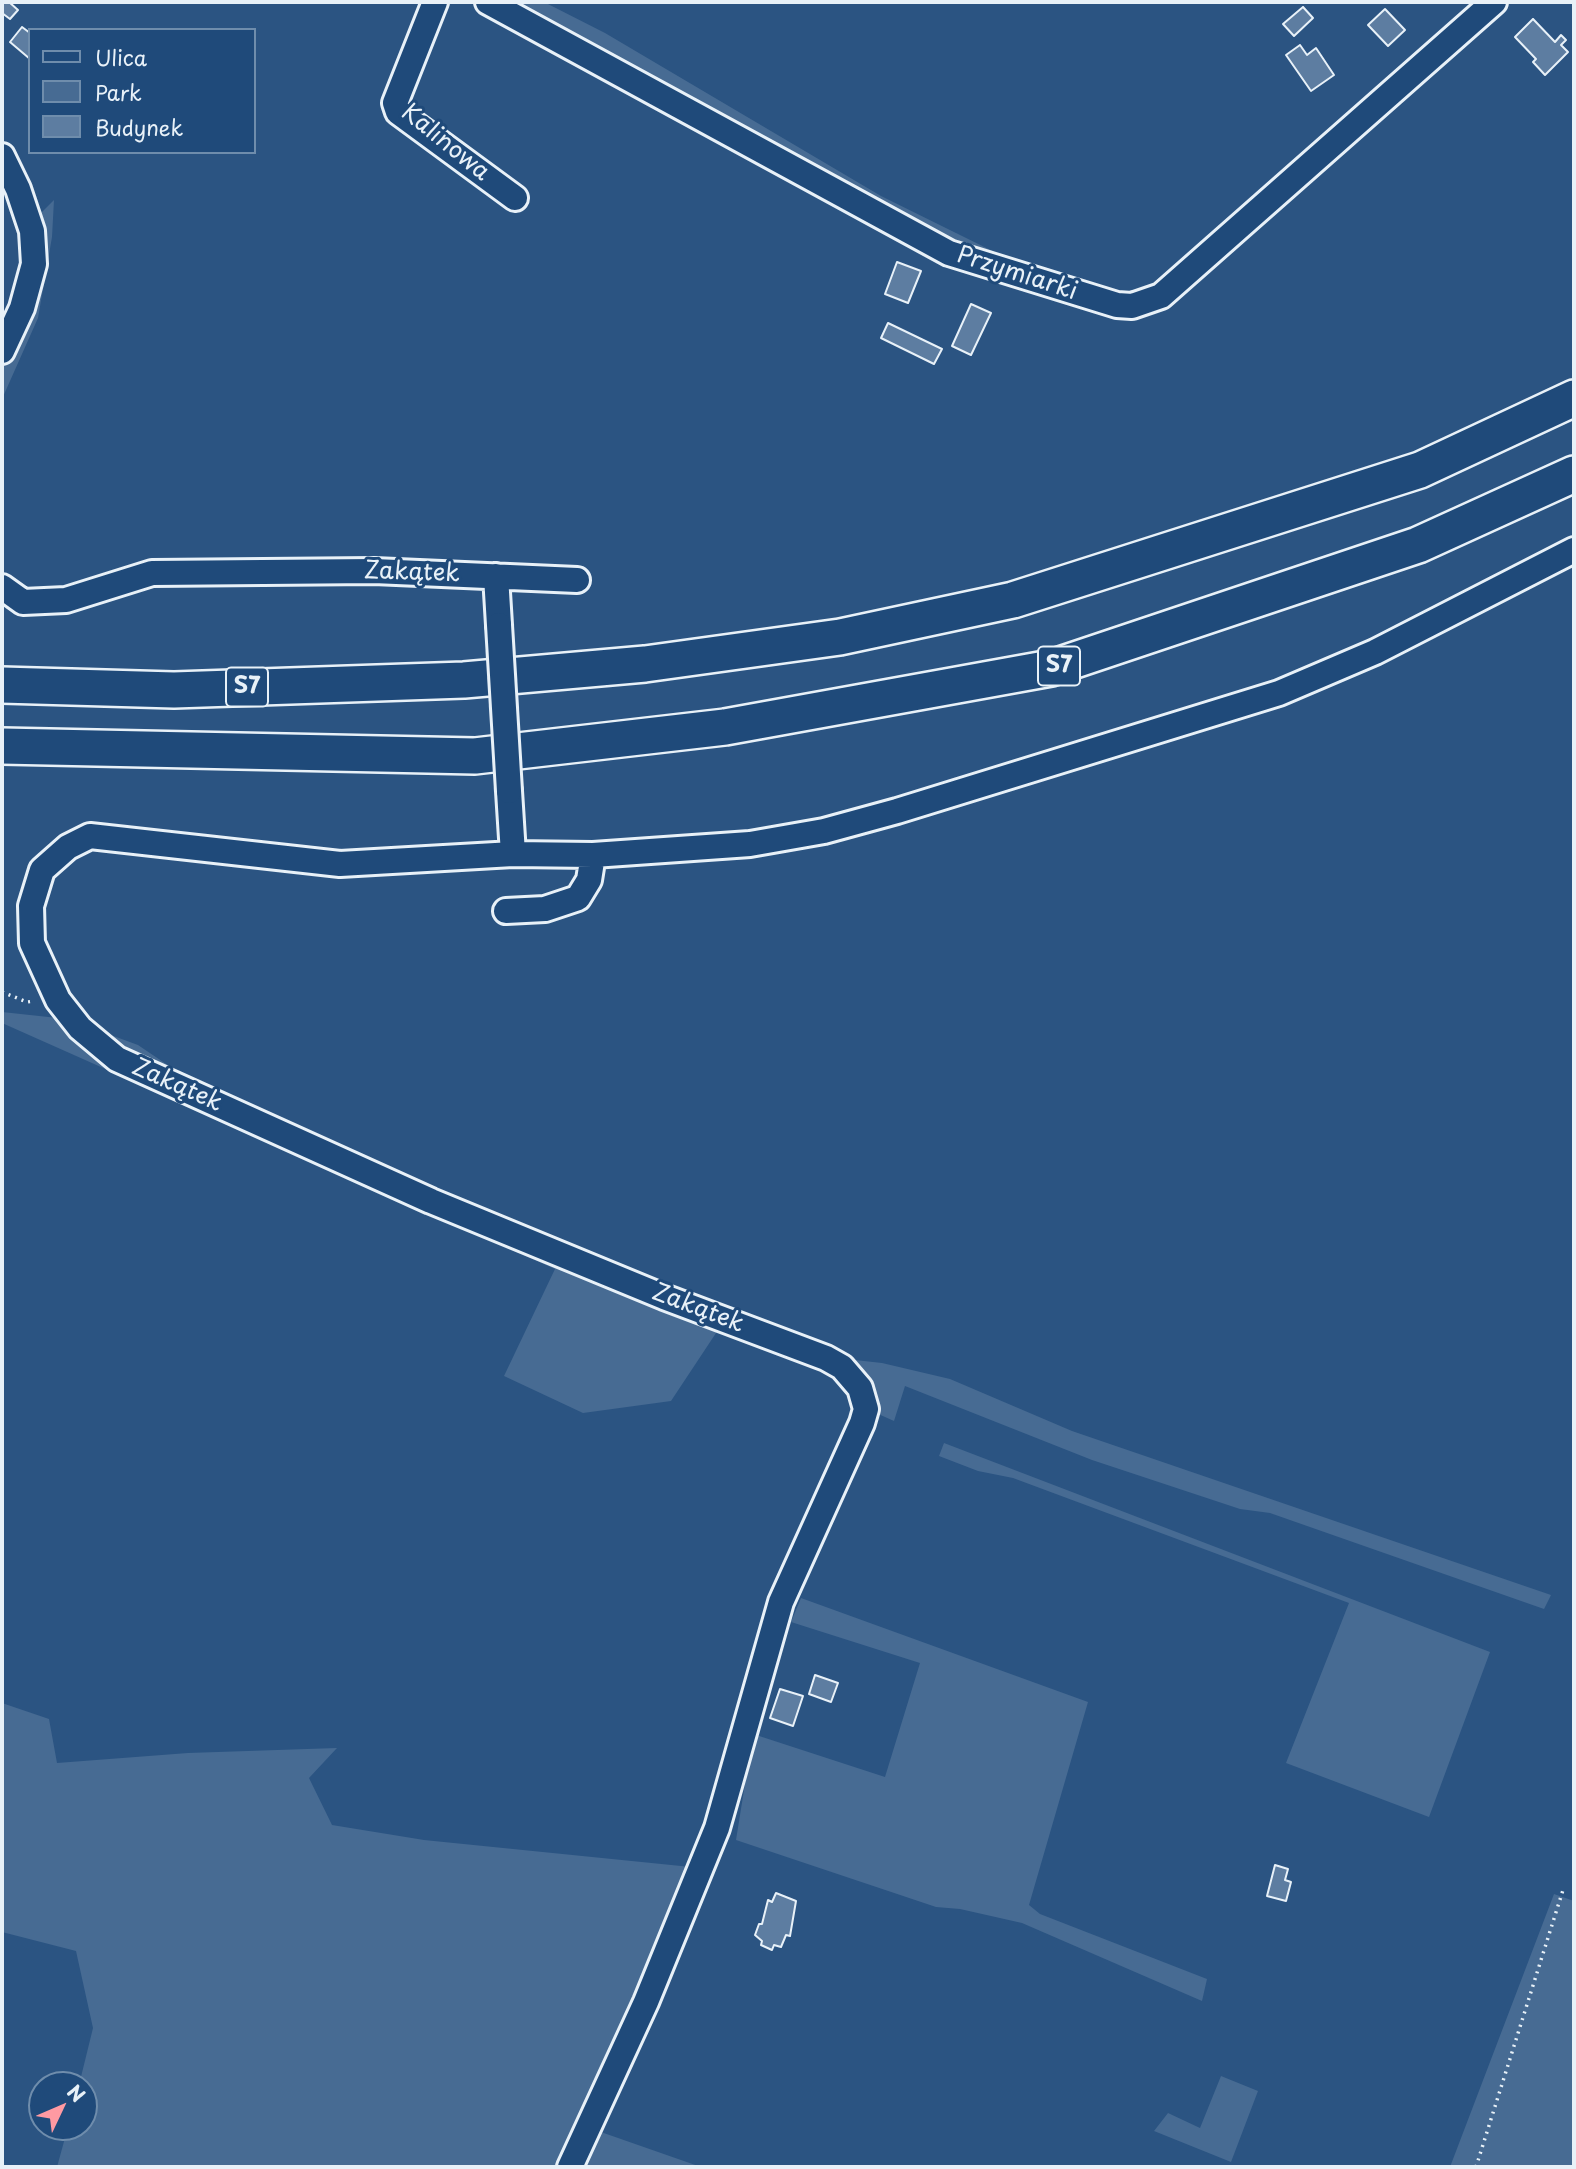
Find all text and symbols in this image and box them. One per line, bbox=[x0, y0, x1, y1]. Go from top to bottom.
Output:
legend bbox=[28, 28, 256, 154]
text: Ulica bbox=[95, 41, 147, 73]
text: Park bbox=[95, 76, 142, 108]
street label: Kalinowa bbox=[395, 99, 495, 187]
text: Budynek bbox=[95, 111, 183, 143]
street label: Przymiarki bbox=[953, 241, 1081, 307]
street label: Zakątek bbox=[364, 557, 460, 589]
road number: S7 bbox=[1038, 646, 1080, 686]
road number: S7 bbox=[226, 667, 268, 706]
street label: Zakątek bbox=[127, 1053, 227, 1119]
street label: Zakątek bbox=[648, 1278, 748, 1340]
north arrow bbox=[28, 2071, 98, 2141]
text: N bbox=[61, 2078, 92, 2108]

